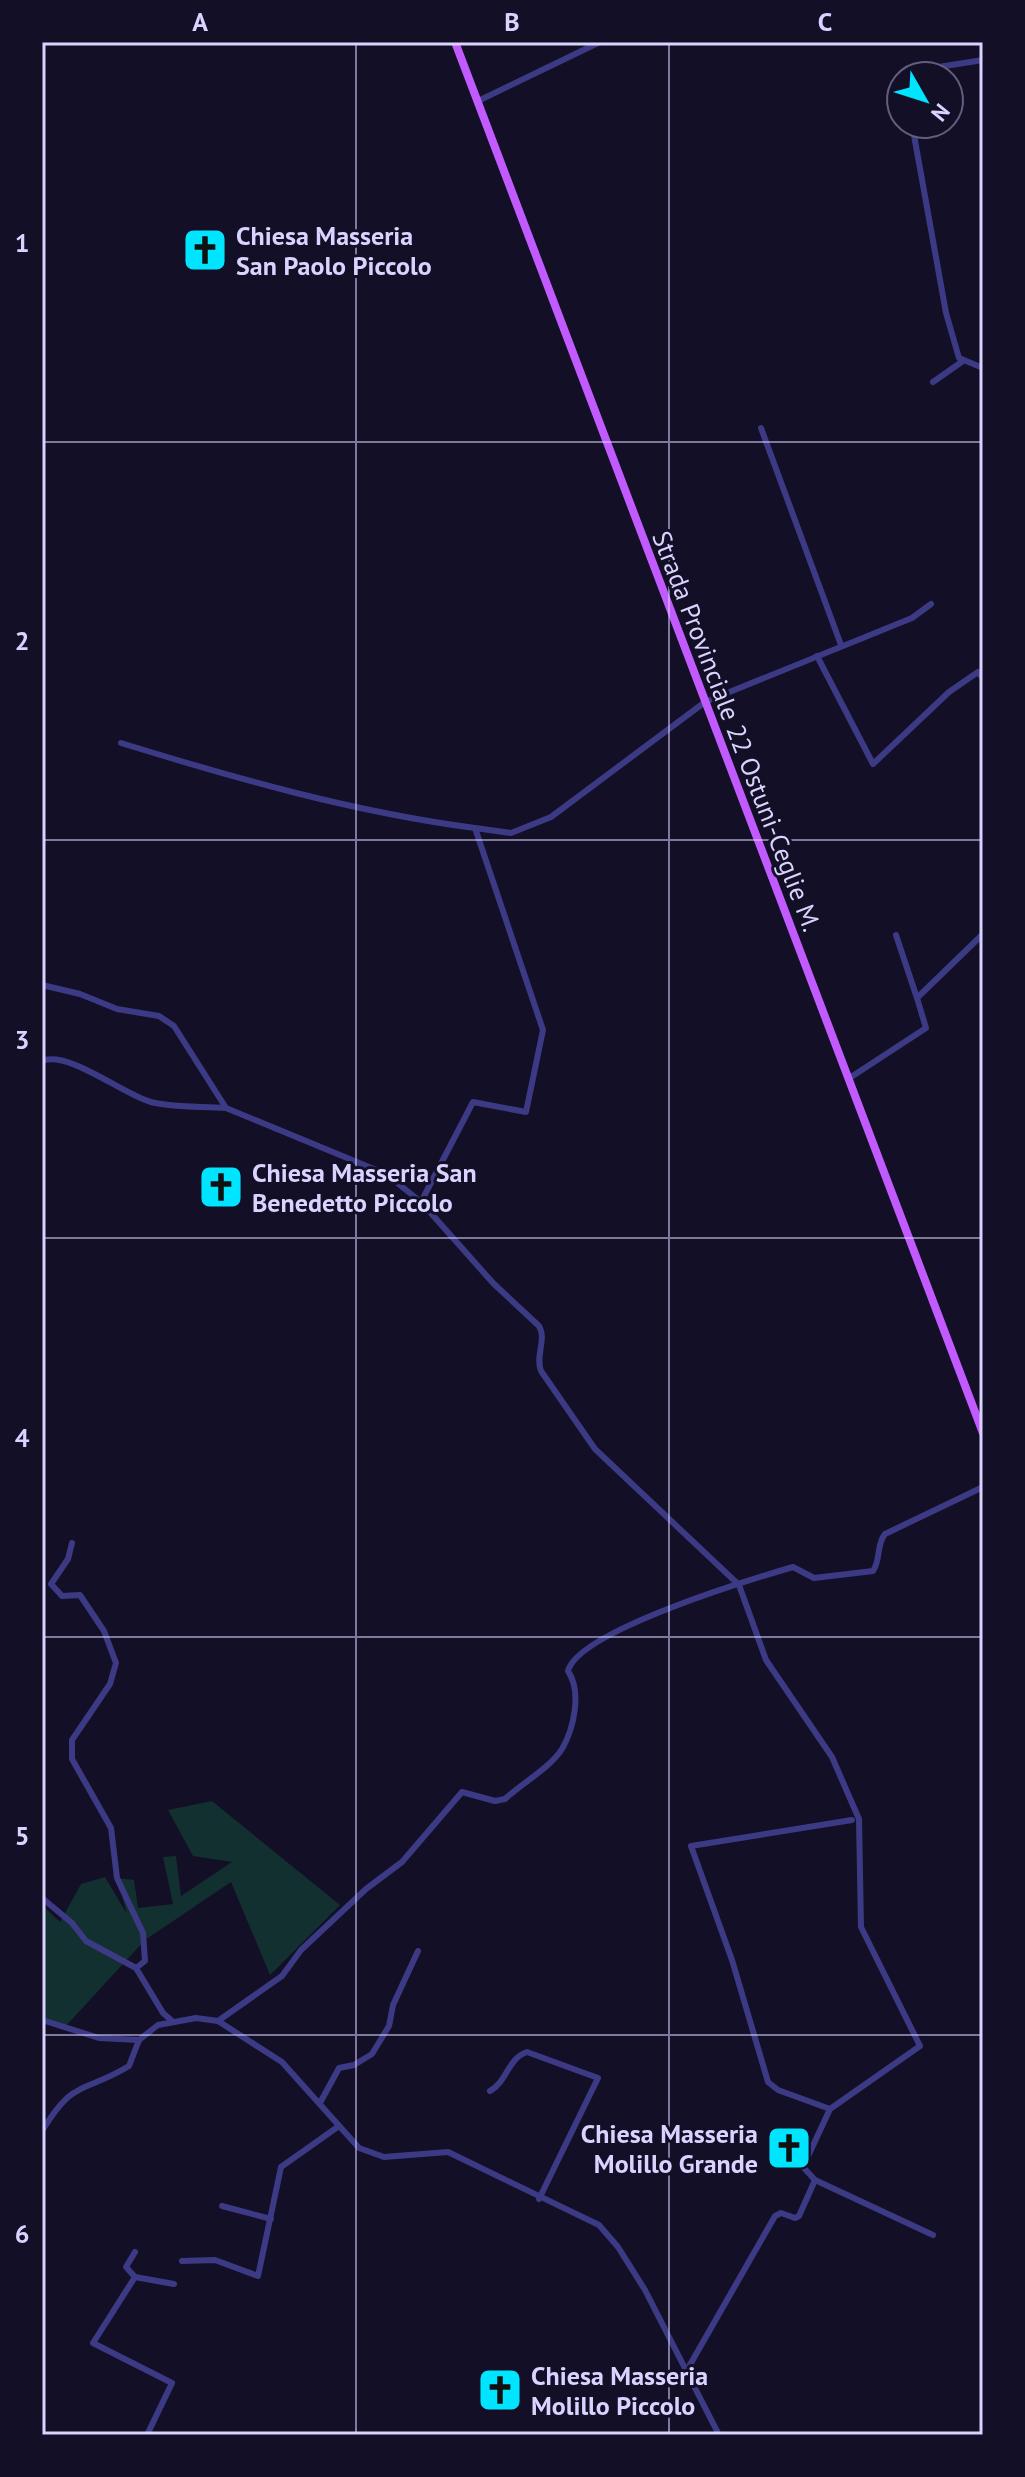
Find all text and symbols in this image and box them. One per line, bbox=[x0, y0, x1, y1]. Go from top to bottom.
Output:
text: A bbox=[192, 5, 208, 38]
text: B bbox=[504, 5, 520, 38]
text: C bbox=[818, 5, 832, 38]
north arrow bbox=[885, 60, 965, 140]
text: N bbox=[925, 98, 956, 127]
place label: Chiesa Masseria San Paolo Piccolo bbox=[236, 219, 432, 282]
text: 1 bbox=[15, 226, 29, 259]
church icon: Chiesa Masseria San Paolo Piccolo bbox=[181, 226, 229, 274]
street label: Strada Provinciale 22 Ostuni-Ceglie M. bbox=[645, 526, 829, 936]
text: 2 bbox=[15, 624, 29, 657]
text: 3 bbox=[15, 1023, 29, 1056]
place label: Chiesa Masseria San Benedetto Piccolo bbox=[252, 1156, 477, 1219]
church icon: Chiesa Masseria San Benedetto Piccolo bbox=[197, 1163, 245, 1211]
text: 4 bbox=[15, 1421, 30, 1454]
text: 5 bbox=[15, 1819, 29, 1852]
place label: Chiesa Masseria Molillo Grande bbox=[581, 2117, 758, 2180]
church icon: Chiesa Masseria Molillo Grande bbox=[765, 2124, 813, 2172]
text: 6 bbox=[15, 2217, 29, 2250]
place label: Chiesa Masseria Molillo Piccolo bbox=[531, 2359, 708, 2422]
church icon: Chiesa Masseria Molillo Piccolo bbox=[476, 2366, 524, 2414]

